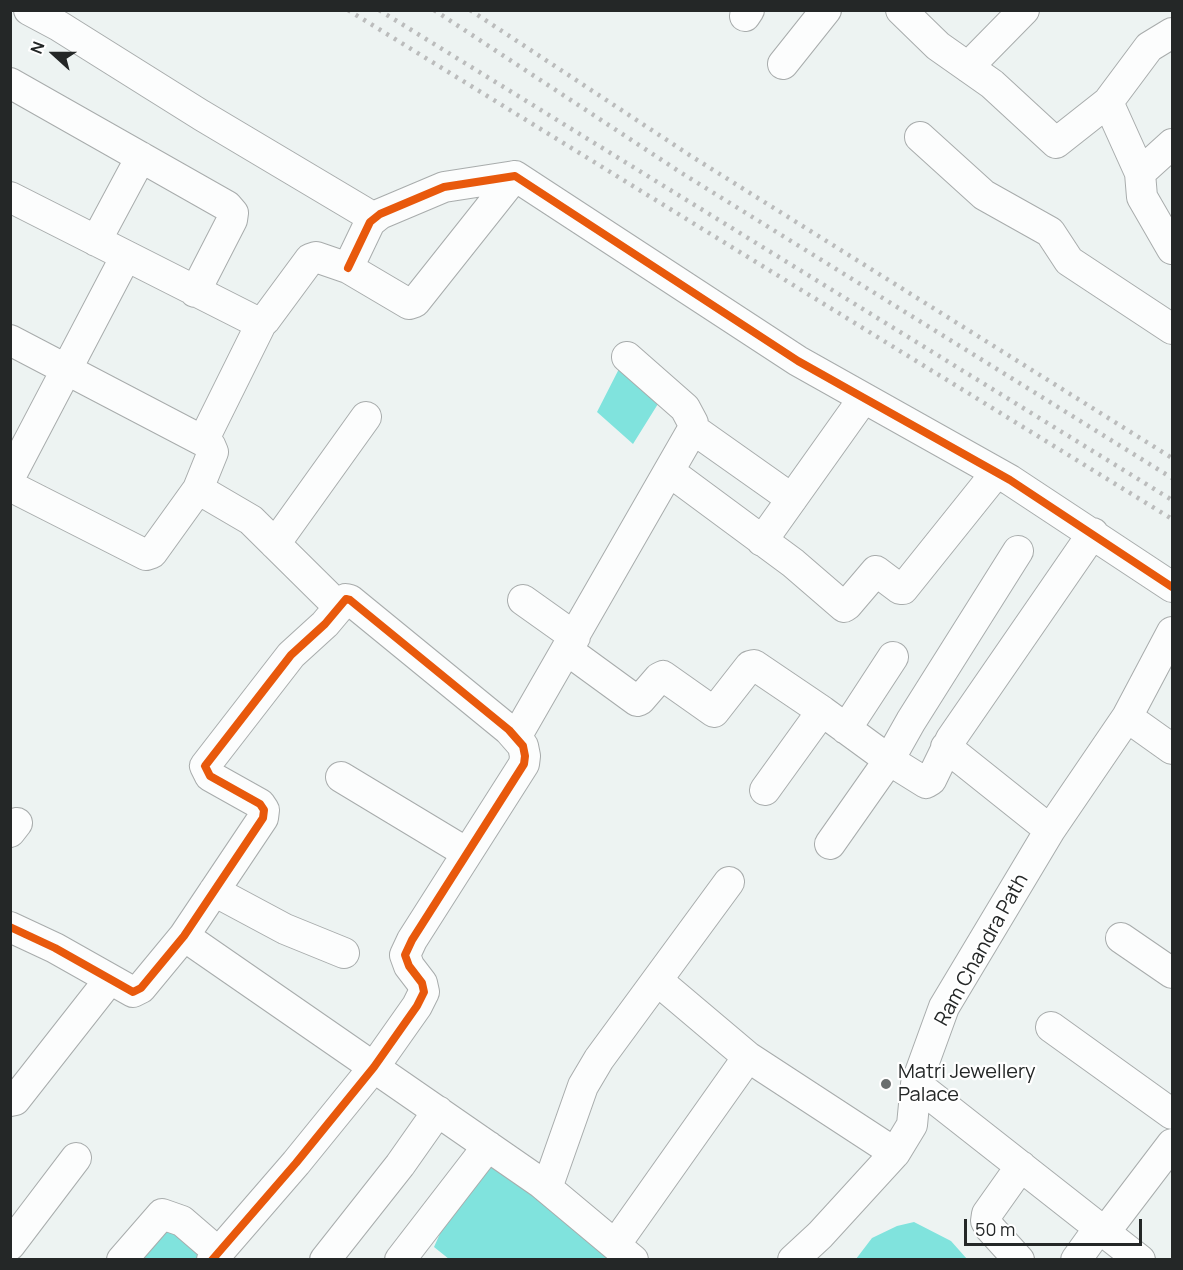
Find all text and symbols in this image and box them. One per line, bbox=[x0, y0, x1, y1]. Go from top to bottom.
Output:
north arrow bbox=[24, 24, 84, 84]
text: N bbox=[25, 38, 50, 57]
street label: Ram Chandra Path bbox=[930, 870, 1034, 1030]
place label: Matri Jewellery Palace bbox=[898, 1060, 1036, 1107]
marker: Matri Jewellery Palace bbox=[879, 1077, 893, 1091]
scale bar bbox=[967, 1207, 1146, 1245]
text: 50 m bbox=[975, 1217, 1015, 1241]

